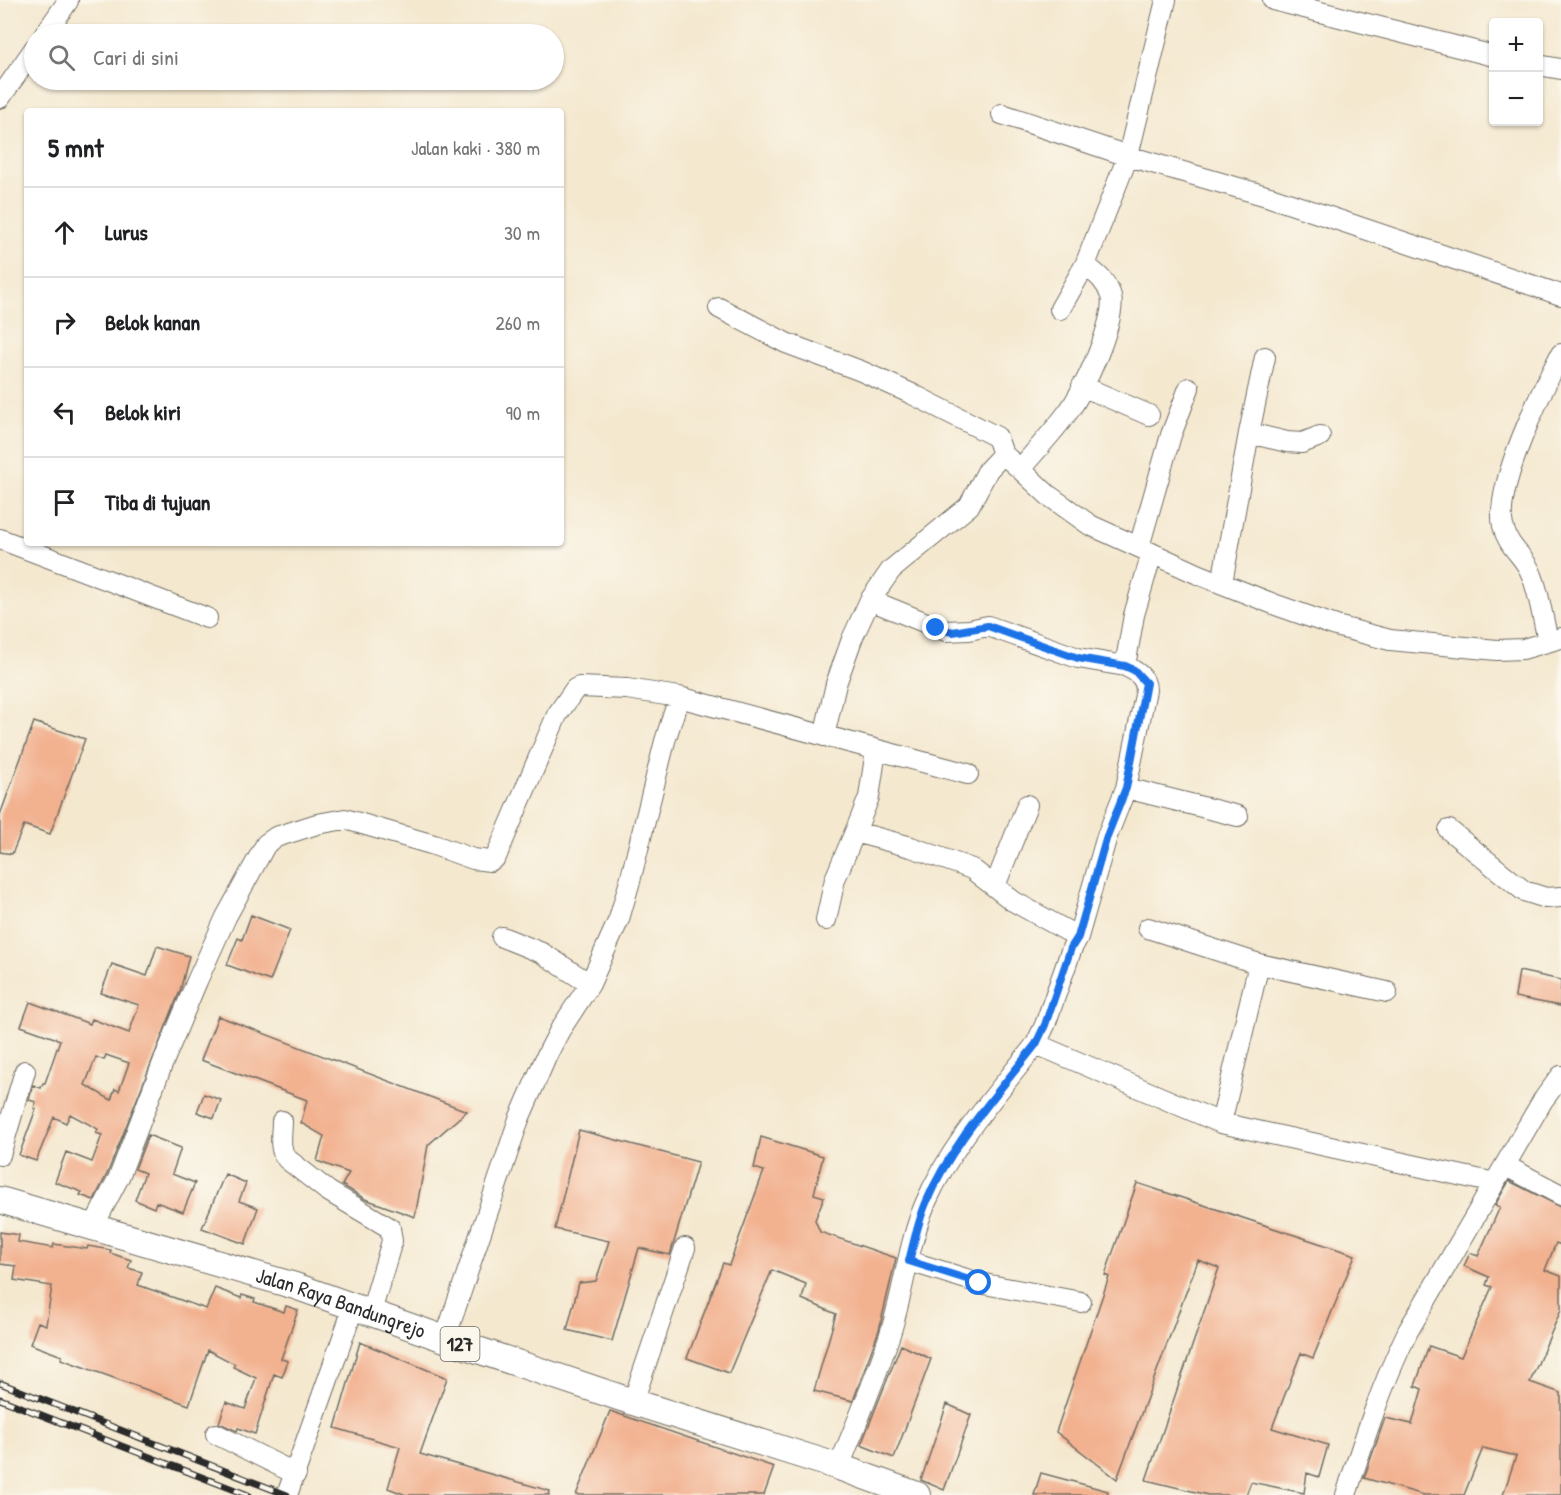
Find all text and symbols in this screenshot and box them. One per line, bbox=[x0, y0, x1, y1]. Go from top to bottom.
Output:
map controls bbox=[1489, 18, 1543, 126]
button: + bbox=[1489, 18, 1543, 72]
search box bbox=[24, 24, 564, 90]
icon: search bbox=[45, 41, 78, 74]
text: Cari di sini bbox=[93, 42, 179, 72]
button: − bbox=[1489, 72, 1543, 126]
text: 5 mnt bbox=[48, 130, 103, 165]
text: Jalan kaki · 380 m bbox=[411, 134, 540, 161]
icon: ahead bbox=[48, 216, 81, 249]
text: Lurus bbox=[105, 217, 148, 247]
text: 30 m bbox=[504, 219, 540, 246]
icon: right bbox=[48, 306, 81, 339]
text: Belok kanan bbox=[105, 307, 200, 337]
text: 260 m bbox=[496, 309, 540, 336]
icon: left bbox=[48, 396, 81, 429]
text: Belok kiri bbox=[105, 397, 181, 427]
text: 90 m bbox=[506, 399, 540, 426]
icon: arrive bbox=[48, 486, 81, 519]
text: Tiba di tujuan bbox=[105, 487, 210, 517]
route end bbox=[922, 614, 948, 640]
street label: Jalan Raya Bandungrejo bbox=[253, 1260, 430, 1345]
route start bbox=[965, 1269, 991, 1295]
road number: 127 bbox=[440, 1327, 480, 1361]

